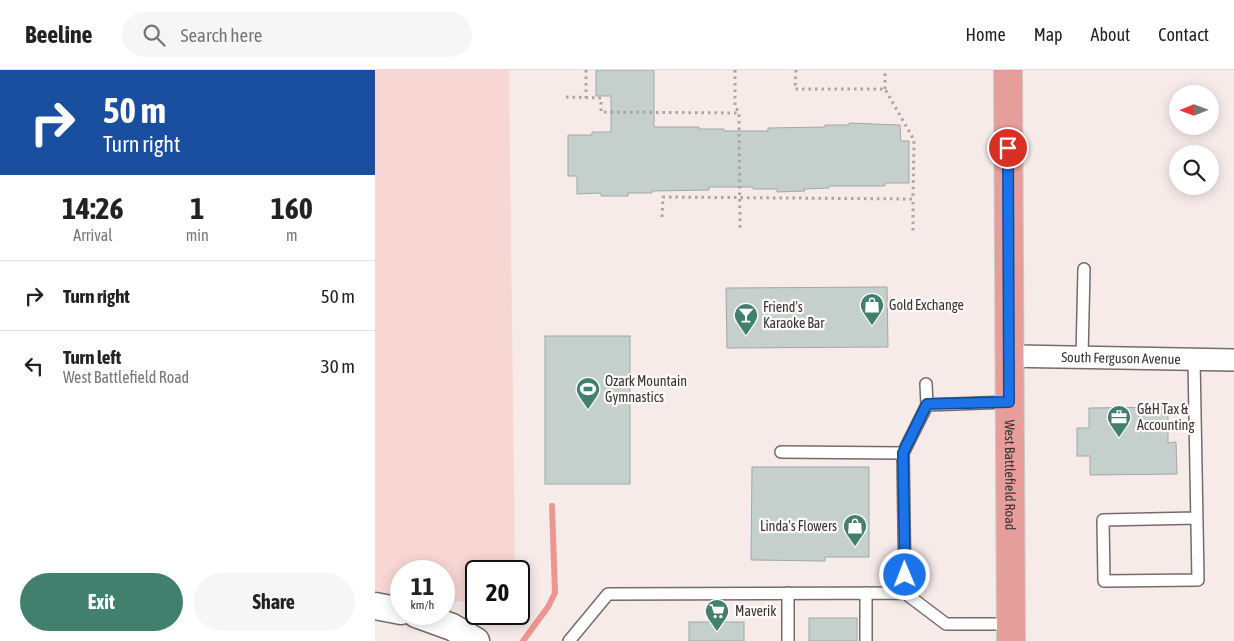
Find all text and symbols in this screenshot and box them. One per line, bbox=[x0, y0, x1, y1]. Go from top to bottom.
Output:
search box bbox=[122, 12, 472, 57]
text: Beeline bbox=[25, 21, 92, 48]
icon: search bbox=[140, 21, 168, 49]
text: Search here bbox=[180, 24, 262, 46]
text: Home bbox=[966, 24, 1006, 45]
text: Map bbox=[1034, 24, 1063, 45]
text: About bbox=[1091, 24, 1130, 45]
text: Contact bbox=[1158, 24, 1209, 45]
north arrow bbox=[1169, 85, 1219, 135]
map controls bbox=[1169, 85, 1219, 195]
icon: right bbox=[20, 90, 85, 155]
text: 50 m bbox=[103, 90, 166, 130]
pin bbox=[987, 127, 1029, 169]
text: Turn right bbox=[103, 131, 180, 157]
icon: arrive bbox=[994, 134, 1022, 162]
button: search bbox=[1169, 145, 1219, 195]
text: 14:26 bbox=[62, 191, 124, 225]
text: 1 bbox=[190, 191, 204, 225]
text: 160 bbox=[271, 191, 313, 225]
text: Arrival bbox=[73, 226, 112, 244]
text: min bbox=[186, 226, 209, 244]
text: m bbox=[286, 226, 298, 244]
icon: right bbox=[20, 282, 48, 310]
text: Turn right bbox=[63, 285, 130, 307]
text: 50 m bbox=[321, 285, 355, 307]
shop icon: Gold Exchange bbox=[859, 292, 885, 326]
place label: Gold Exchange bbox=[889, 297, 964, 313]
place label: Friend's Karaoke Bar bbox=[763, 299, 825, 331]
bar icon: Friend's Karaoke Bar bbox=[733, 302, 759, 336]
text: Turn left bbox=[63, 346, 121, 368]
street label: South Ferguson Avenue bbox=[1061, 349, 1181, 367]
icon: left bbox=[20, 352, 48, 380]
text: 30 m bbox=[321, 355, 355, 377]
text: West Battlefield Road bbox=[63, 368, 189, 386]
place label: Ozark Mountain Gymnastics bbox=[605, 373, 687, 405]
sports icon: Ozark Mountain Gymnastics bbox=[575, 376, 601, 410]
place label: G&H Tax & Accounting bbox=[1137, 401, 1194, 433]
office icon: G&H Tax & Accounting bbox=[1106, 404, 1132, 438]
street label: West Battlefield Road bbox=[1002, 420, 1018, 530]
shop icon: Linda's Flowers bbox=[842, 513, 868, 547]
place label: Linda's Flowers bbox=[760, 518, 837, 534]
position arrow bbox=[878, 548, 930, 600]
speed limit sign: 20 bbox=[465, 560, 530, 625]
text: 11 bbox=[411, 572, 434, 600]
button: Exit bbox=[20, 573, 183, 631]
button: Share bbox=[193, 573, 355, 631]
text: km/h bbox=[411, 598, 434, 612]
supermarket icon: Maverik bbox=[704, 598, 730, 632]
place label: Maverik bbox=[735, 603, 776, 619]

